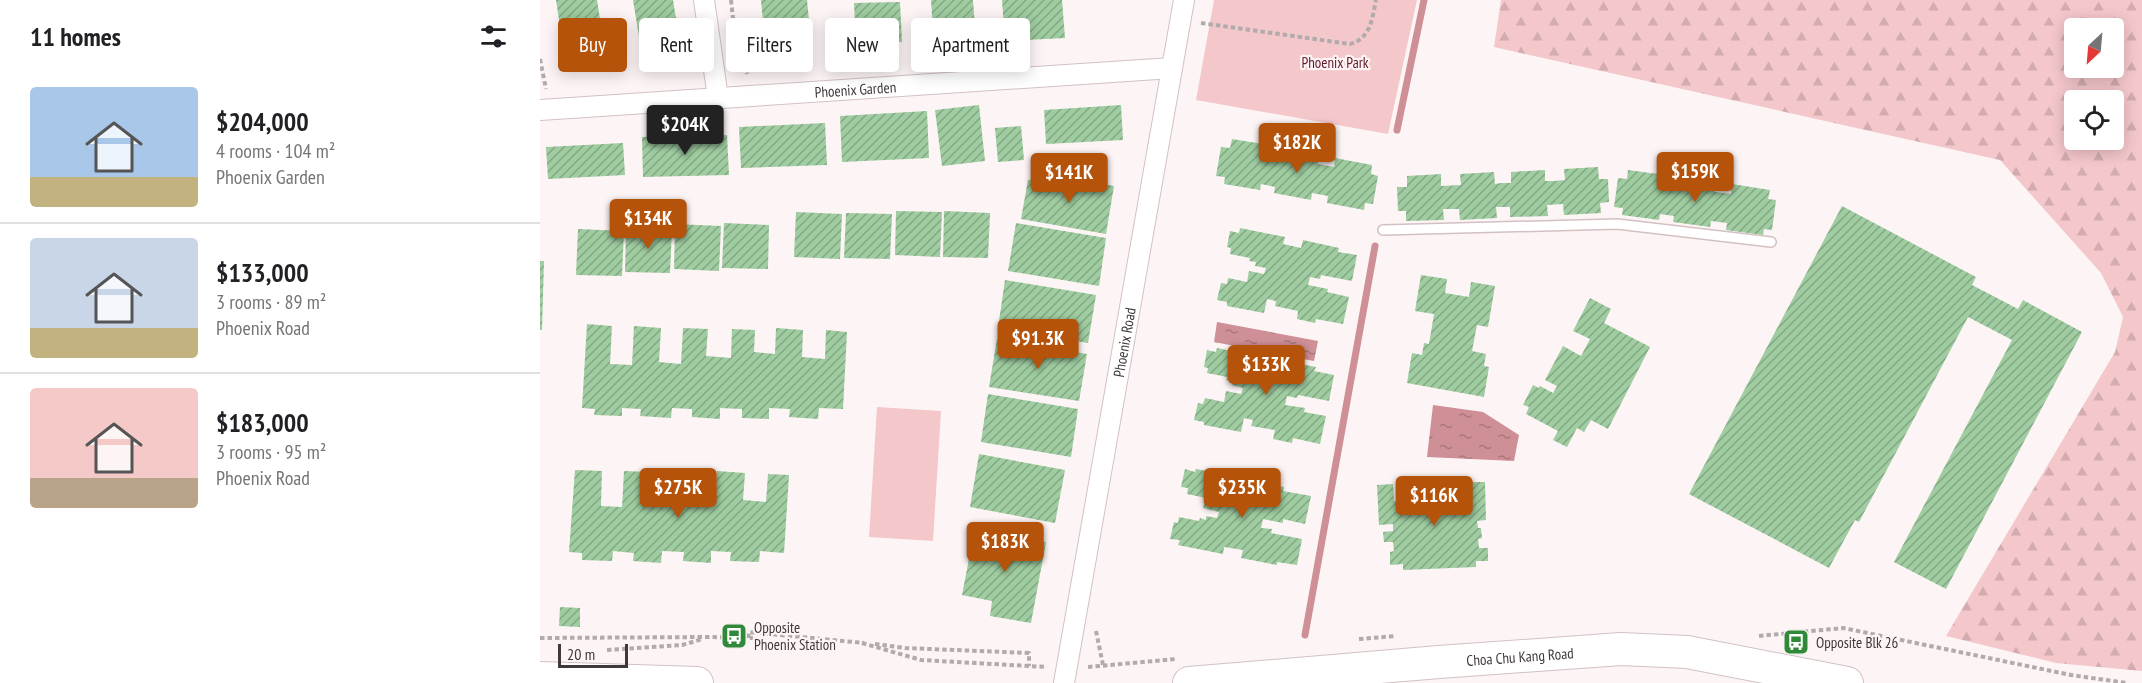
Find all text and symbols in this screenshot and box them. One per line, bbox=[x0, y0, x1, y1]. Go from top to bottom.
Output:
chip: Buy bbox=[558, 18, 627, 72]
chip: Rent bbox=[639, 18, 714, 72]
chip: Filters bbox=[726, 18, 813, 72]
chip: New bbox=[825, 18, 899, 72]
chip: Apartment bbox=[911, 18, 1030, 72]
north arrow bbox=[2064, 18, 2124, 78]
map controls bbox=[2064, 18, 2124, 150]
text: 11 homes bbox=[30, 20, 121, 53]
icon: filters bbox=[477, 20, 510, 53]
park label: Phoenix Park bbox=[1301, 53, 1369, 72]
street label: Phoenix Garden bbox=[814, 77, 897, 101]
button: locate bbox=[2064, 90, 2124, 150]
text: $204,000 bbox=[216, 105, 309, 138]
pin: $204K bbox=[643, 105, 727, 156]
icon: home bbox=[78, 111, 150, 183]
text: $204K bbox=[661, 111, 709, 137]
pin: $182K bbox=[1255, 123, 1339, 174]
text: $182K bbox=[1273, 129, 1321, 155]
text: 4 rooms · 104 m² bbox=[216, 138, 335, 164]
pin: $159K bbox=[1653, 152, 1737, 203]
pin: $141K bbox=[1027, 153, 1111, 204]
text: $159K bbox=[1671, 158, 1719, 184]
text: $141K bbox=[1045, 159, 1093, 185]
text: Phoenix Garden bbox=[216, 164, 325, 190]
pin: $134K bbox=[606, 199, 690, 250]
text: $134K bbox=[624, 205, 672, 231]
text: $133,000 bbox=[216, 256, 309, 289]
icon: home bbox=[78, 262, 150, 334]
text: 3 rooms · 89 m² bbox=[216, 289, 326, 315]
street label: Phoenix Road bbox=[1108, 306, 1139, 379]
text: Phoenix Road bbox=[216, 315, 310, 341]
pin: $91.3K bbox=[989, 319, 1087, 370]
text: $91.3K bbox=[1012, 325, 1064, 351]
pin: $133K bbox=[1224, 345, 1308, 396]
text: $133K bbox=[1242, 351, 1290, 377]
text: $183,000 bbox=[216, 406, 309, 439]
icon: home bbox=[78, 412, 150, 484]
text: 3 rooms · 95 m² bbox=[216, 439, 326, 465]
text: Phoenix Road bbox=[216, 465, 310, 491]
pin: $275K bbox=[636, 468, 720, 519]
pin: $235K bbox=[1200, 468, 1284, 519]
text: $275K bbox=[654, 474, 702, 500]
text: $235K bbox=[1218, 474, 1266, 500]
pin: $116K bbox=[1392, 476, 1476, 527]
text: $116K bbox=[1410, 482, 1458, 508]
pin: $183K bbox=[963, 522, 1047, 573]
text: $183K bbox=[981, 528, 1029, 554]
place label: Opposite Phoenix Station bbox=[754, 618, 836, 654]
bus stop icon: Opposite Phoenix Station bbox=[719, 621, 749, 651]
bus stop icon: Opposite Blk 26 bbox=[1781, 627, 1811, 657]
place label: Opposite Blk 26 bbox=[1816, 633, 1898, 652]
scale bar bbox=[558, 641, 628, 668]
street label: Choa Chu Kang Road bbox=[1466, 643, 1574, 670]
text: 20 m bbox=[567, 644, 595, 664]

